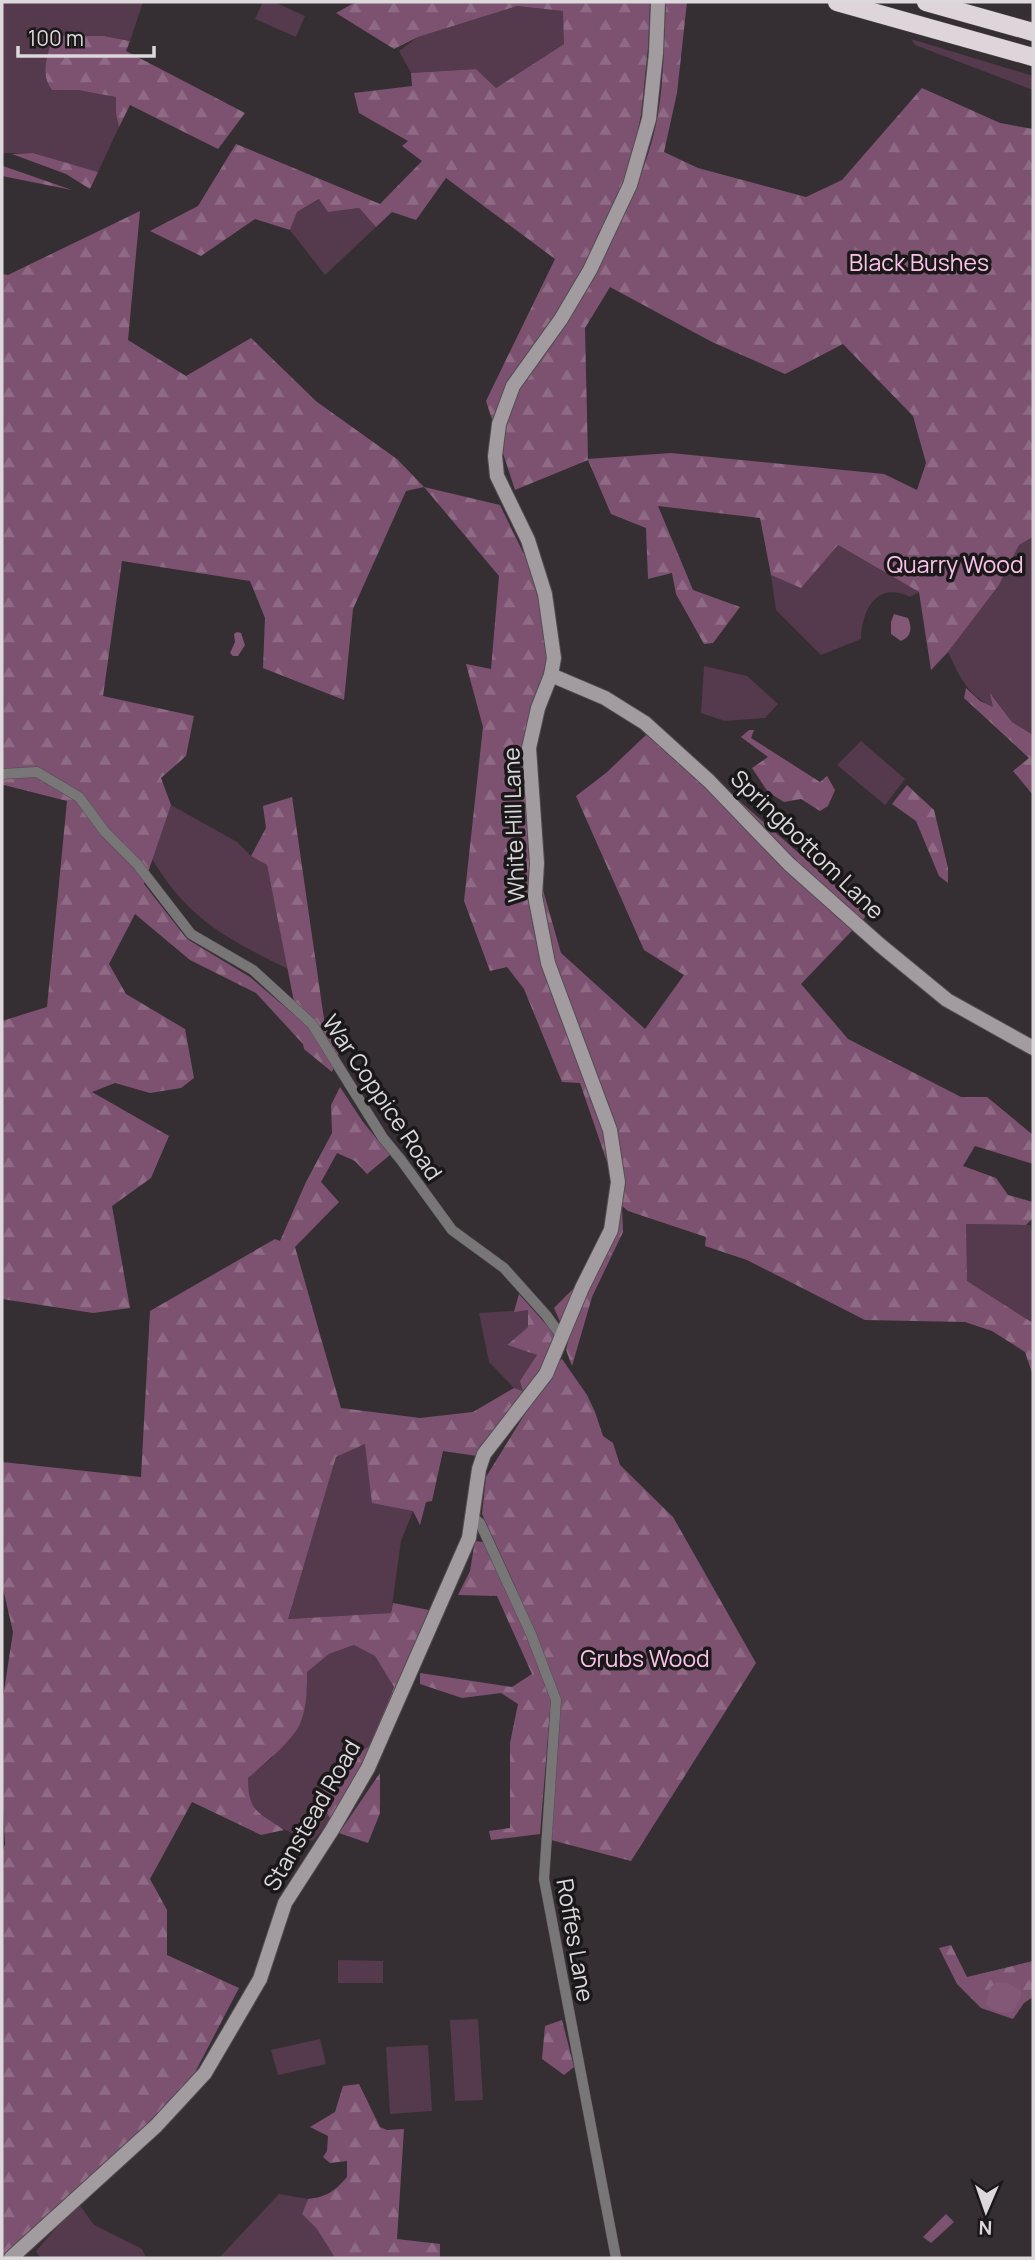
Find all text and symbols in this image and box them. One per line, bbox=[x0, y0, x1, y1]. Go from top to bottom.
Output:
scale bar bbox=[18, 14, 154, 58]
text: 100 m bbox=[28, 24, 84, 52]
park label: Black Bushes bbox=[849, 246, 989, 278]
park label: Quarry Wood bbox=[886, 548, 1024, 580]
street label: White Hill Lane bbox=[494, 747, 532, 903]
street label: Springbottom Lane bbox=[724, 762, 892, 926]
street label: War Coppice Road bbox=[316, 1008, 450, 1186]
park label: Grubs Wood bbox=[580, 1642, 710, 1674]
street label: Stanstead Road bbox=[255, 1734, 367, 1896]
street label: Roffes Lane bbox=[549, 1876, 603, 2004]
north arrow bbox=[951, 2176, 1021, 2246]
text: N bbox=[978, 2215, 993, 2241]

